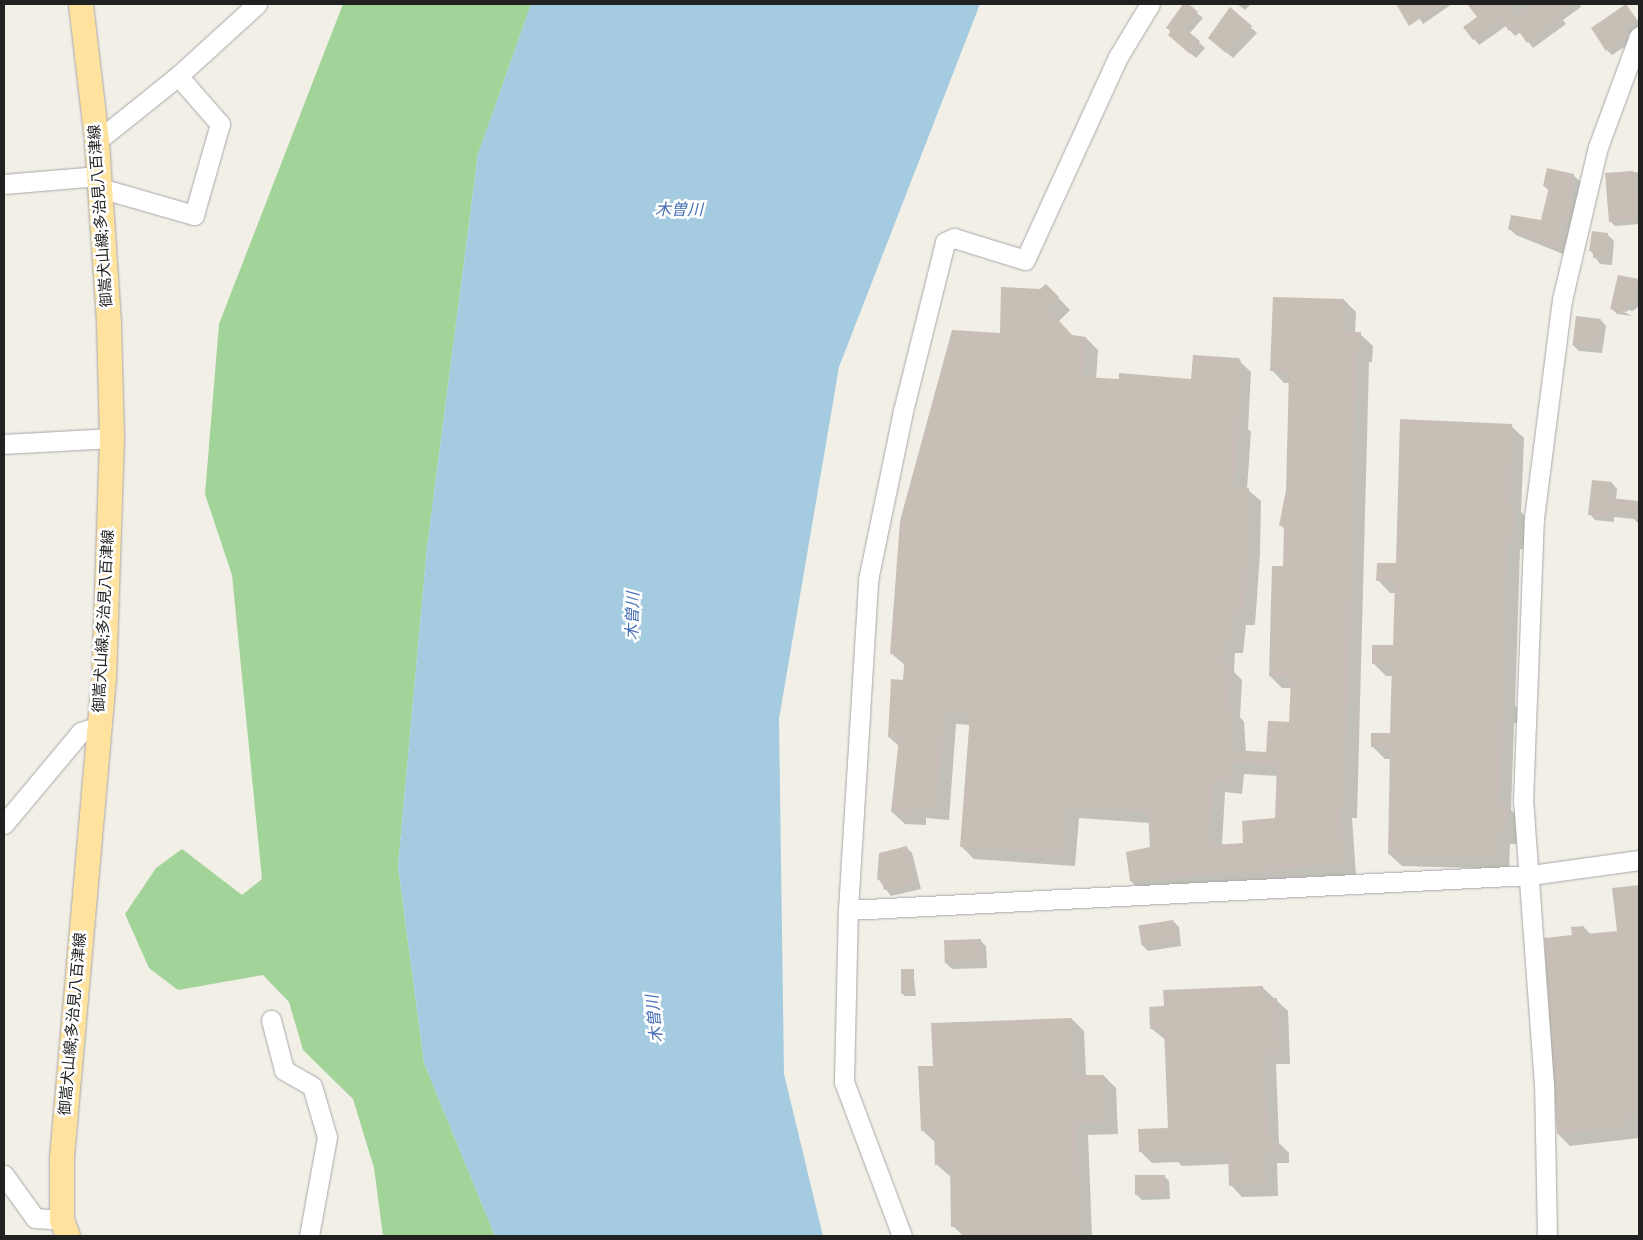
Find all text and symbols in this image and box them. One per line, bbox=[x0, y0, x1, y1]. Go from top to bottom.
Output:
street label: 御嵩犬山線;多治見八百津線 bbox=[86, 124, 116, 308]
water label: 木曽川 bbox=[655, 200, 703, 220]
street label: 御嵩犬山線;多治見八百津線 bbox=[90, 529, 118, 713]
water label: 木曽川 bbox=[623, 592, 643, 640]
street label: 御嵩犬山線;多治見八百津線 bbox=[56, 932, 90, 1116]
water label: 木曽川 bbox=[643, 994, 667, 1044]

